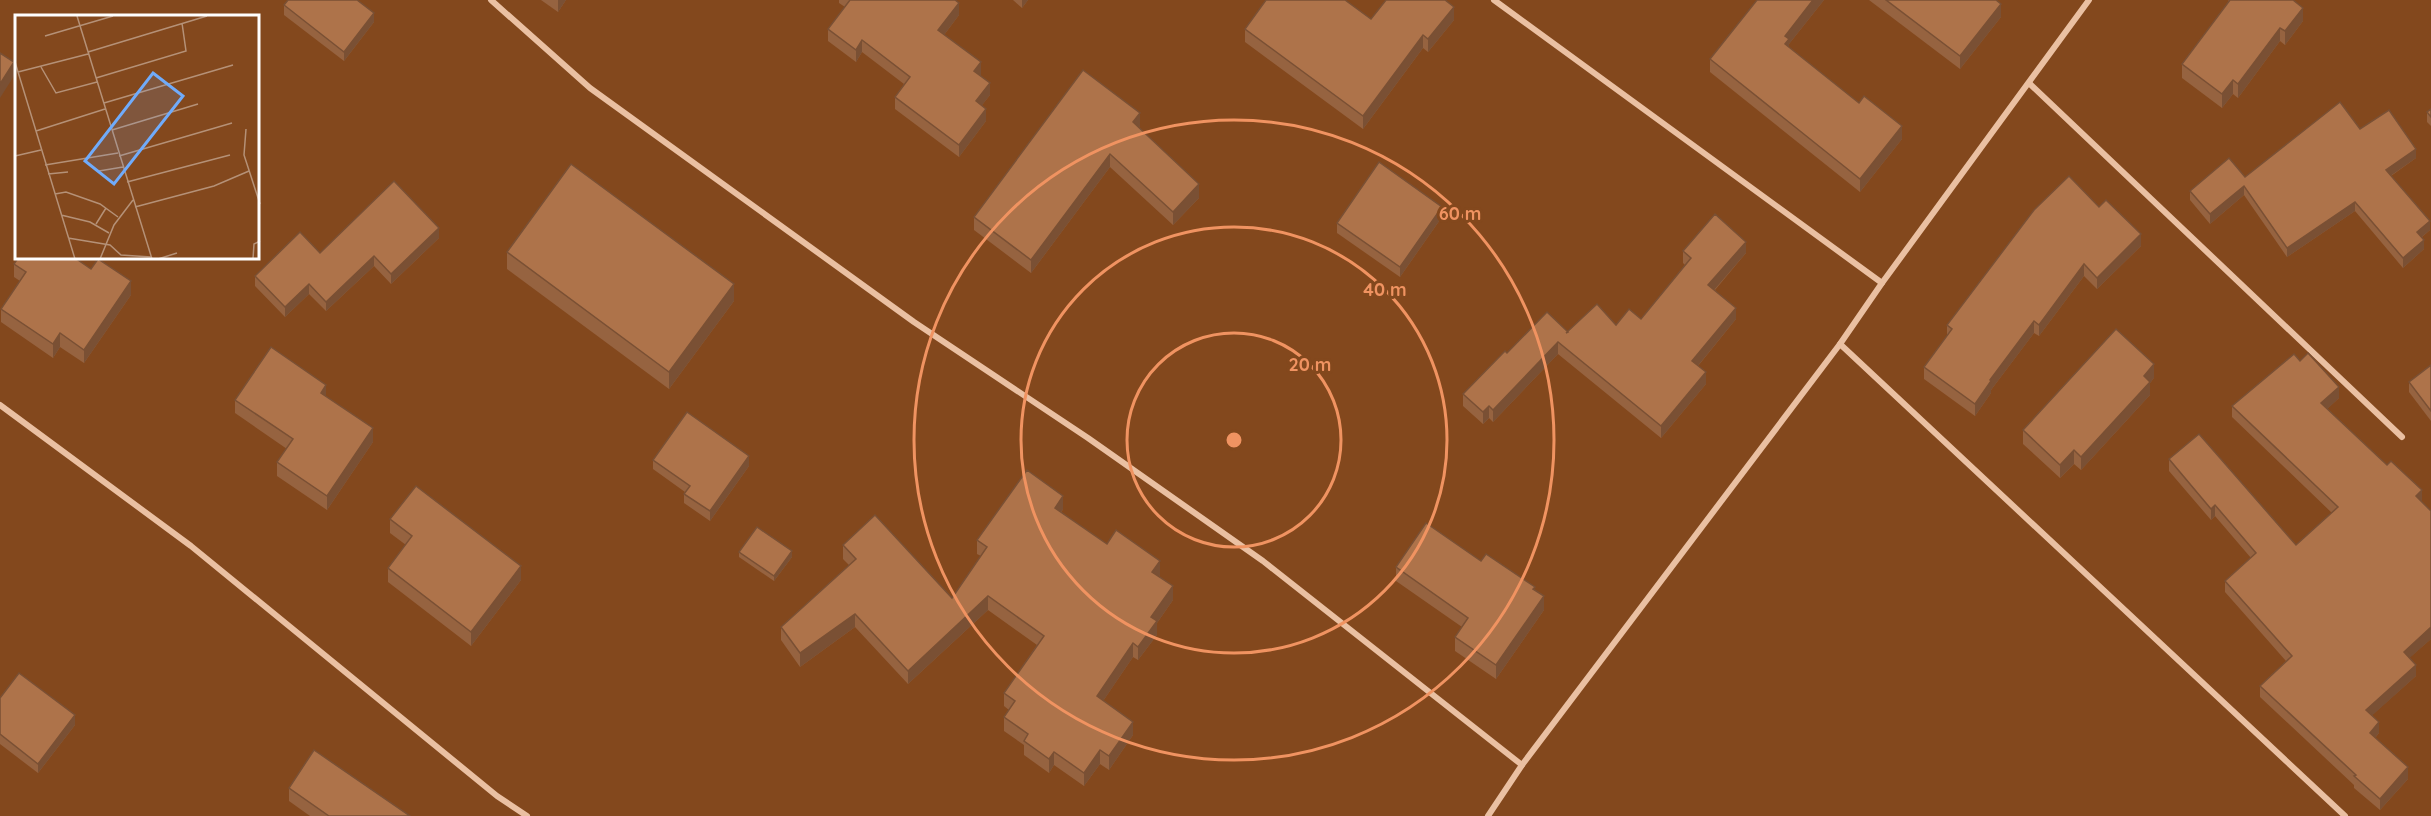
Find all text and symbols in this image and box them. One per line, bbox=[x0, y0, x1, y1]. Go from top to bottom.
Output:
inset map bbox=[15, 15, 260, 260]
text: 60 m bbox=[1439, 202, 1481, 225]
text: 40 m bbox=[1363, 278, 1407, 301]
text: 20 m bbox=[1289, 353, 1331, 376]
centre of rings bbox=[1224, 430, 1244, 450]

